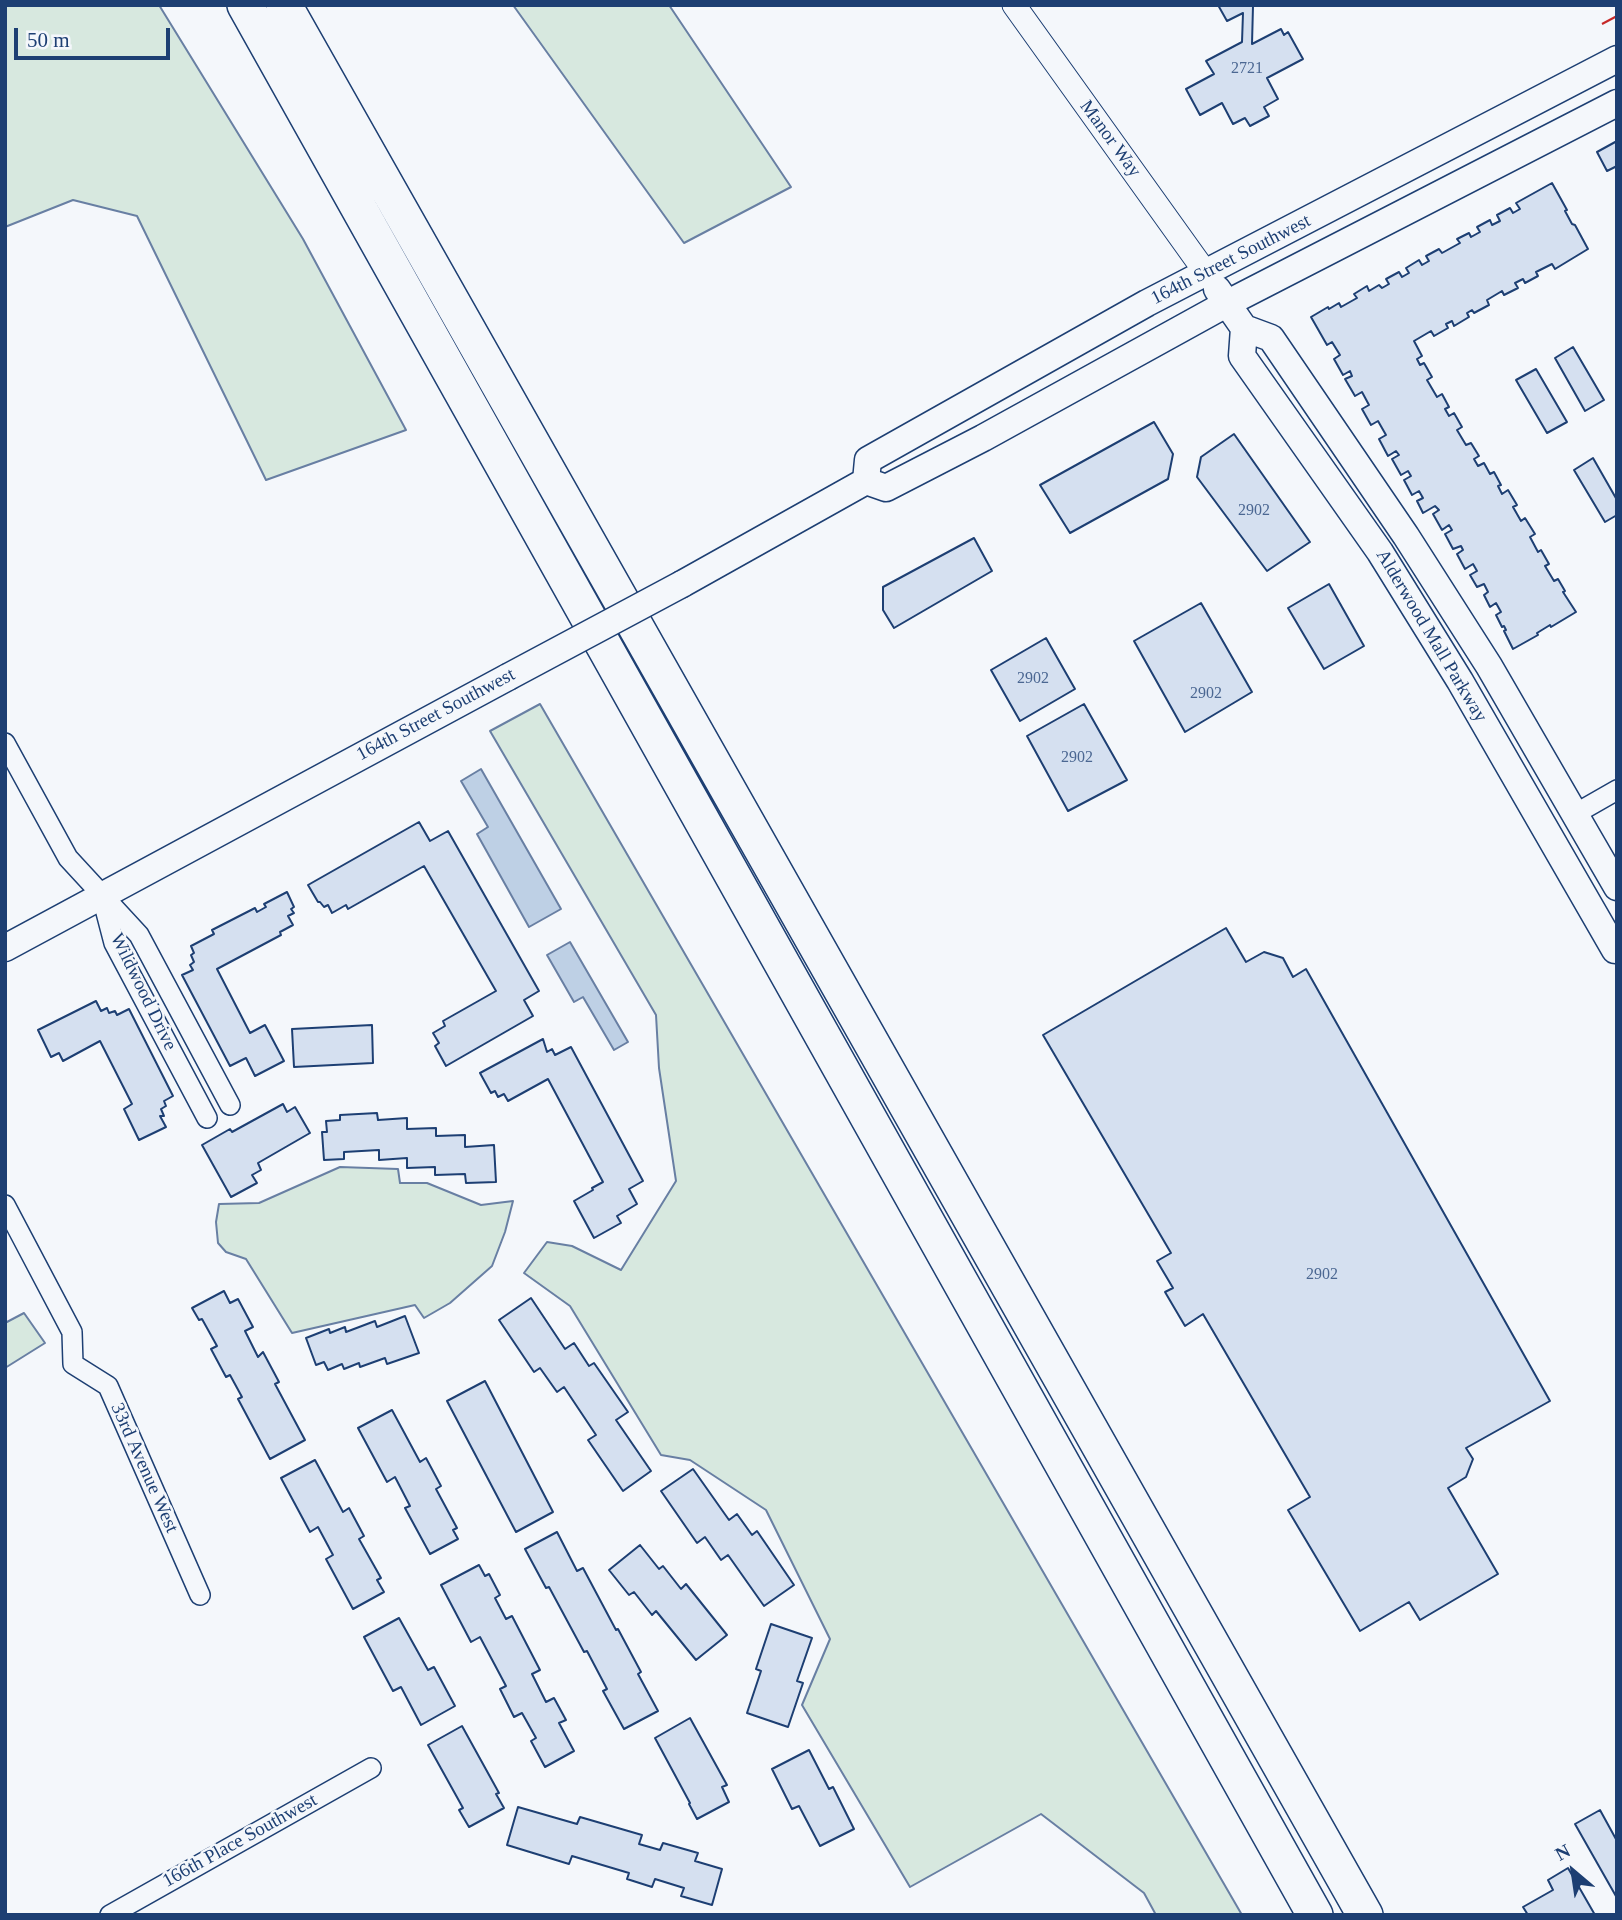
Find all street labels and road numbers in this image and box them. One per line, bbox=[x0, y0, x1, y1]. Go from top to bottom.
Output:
street label: Manor Way bbox=[1074, 96, 1146, 182]
street label: 164th Street Southwest bbox=[1147, 210, 1315, 310]
street label: Alderwood Mall Parkway bbox=[1370, 546, 1492, 726]
street label: 164th Street Southwest bbox=[353, 664, 519, 766]
street label: Wildwood Drive bbox=[105, 930, 181, 1054]
street label: 33rd Avenue West bbox=[105, 1400, 183, 1536]
street label: 166th Place Southwest bbox=[159, 1789, 321, 1893]

